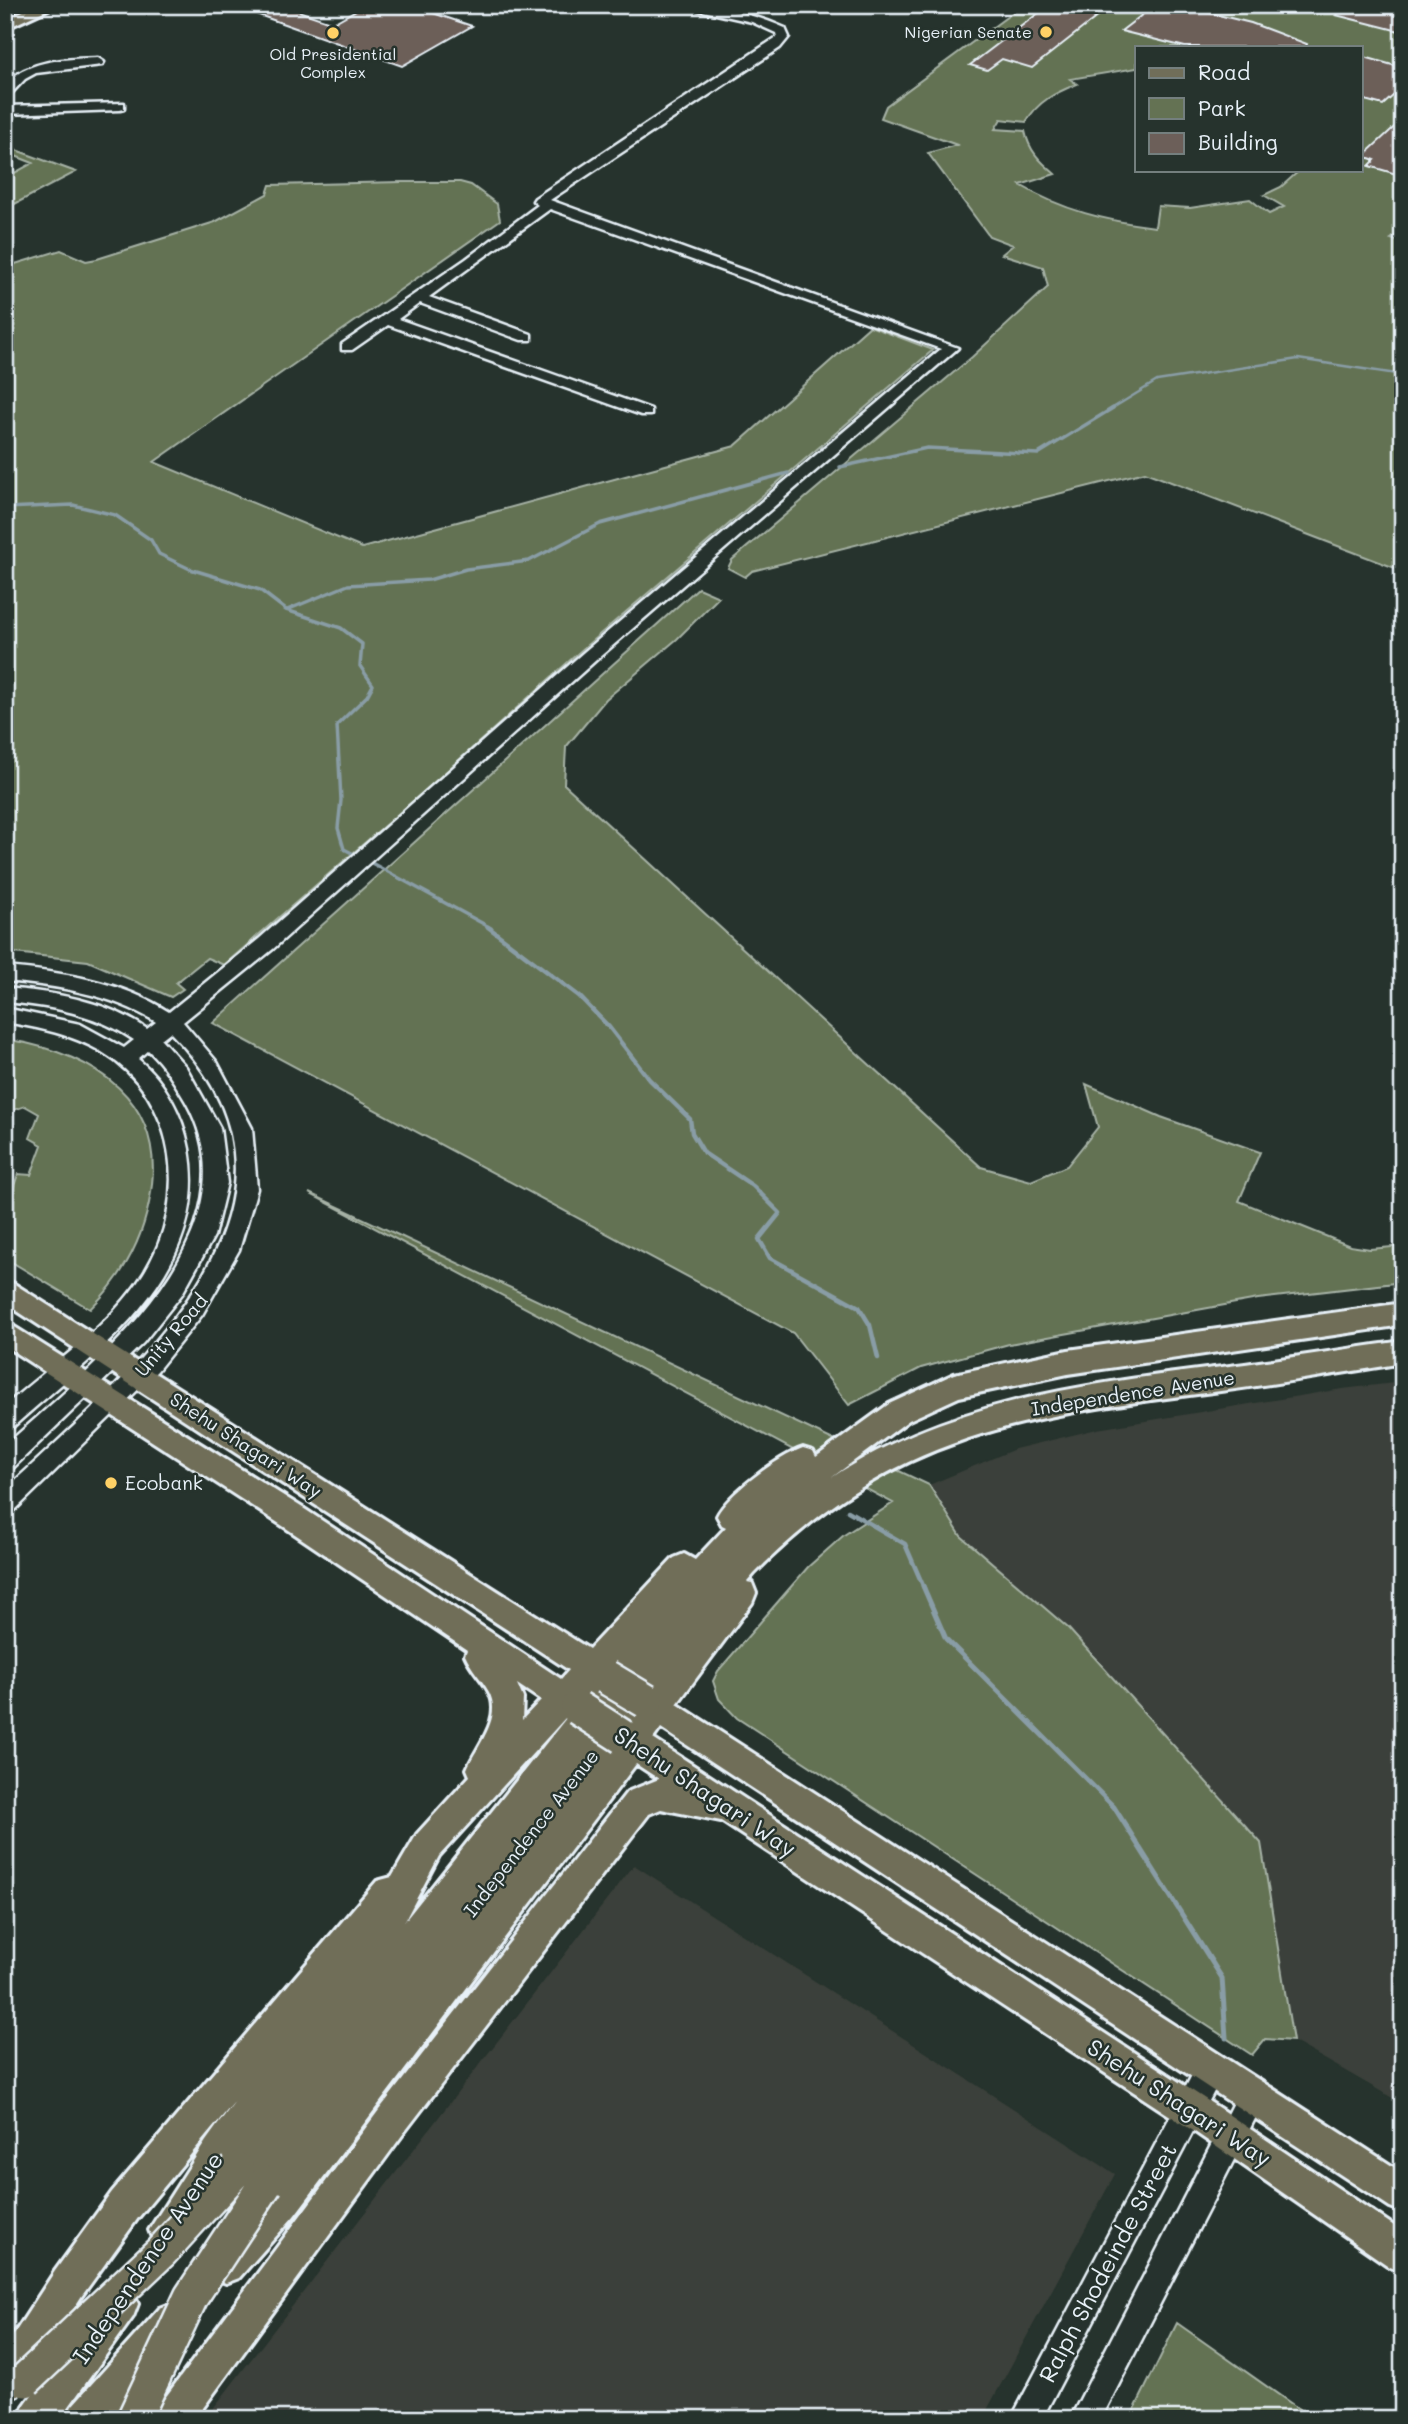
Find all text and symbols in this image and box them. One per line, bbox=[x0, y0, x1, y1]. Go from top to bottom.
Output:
place label: Nigerian Senate bbox=[905, 21, 1032, 42]
marker: Nigerian Senate bbox=[1038, 24, 1054, 40]
marker: Old Presidential Complex bbox=[325, 25, 341, 41]
place label: Old Presidential Complex bbox=[269, 43, 397, 82]
legend bbox=[1135, 46, 1362, 172]
text: Road bbox=[1198, 58, 1250, 85]
text: Park bbox=[1198, 94, 1246, 121]
text: Building bbox=[1198, 128, 1278, 155]
street label: Unity Road bbox=[129, 1288, 213, 1381]
street label: Independence Avenue bbox=[1029, 1364, 1236, 1421]
street label: Shehu Shagari Way bbox=[166, 1386, 327, 1503]
place label: Ecobank bbox=[125, 1470, 203, 1495]
marker: Ecobank bbox=[103, 1475, 119, 1491]
street label: Shehu Shagari Way bbox=[609, 1719, 802, 1863]
street label: Independence Avenue bbox=[457, 1744, 604, 1921]
street label: Shehu Shagari Way bbox=[1082, 2031, 1277, 2173]
street label: Ralph Shodeinde Street bbox=[1031, 2138, 1183, 2387]
street label: Independence Avenue bbox=[65, 2146, 229, 2369]

